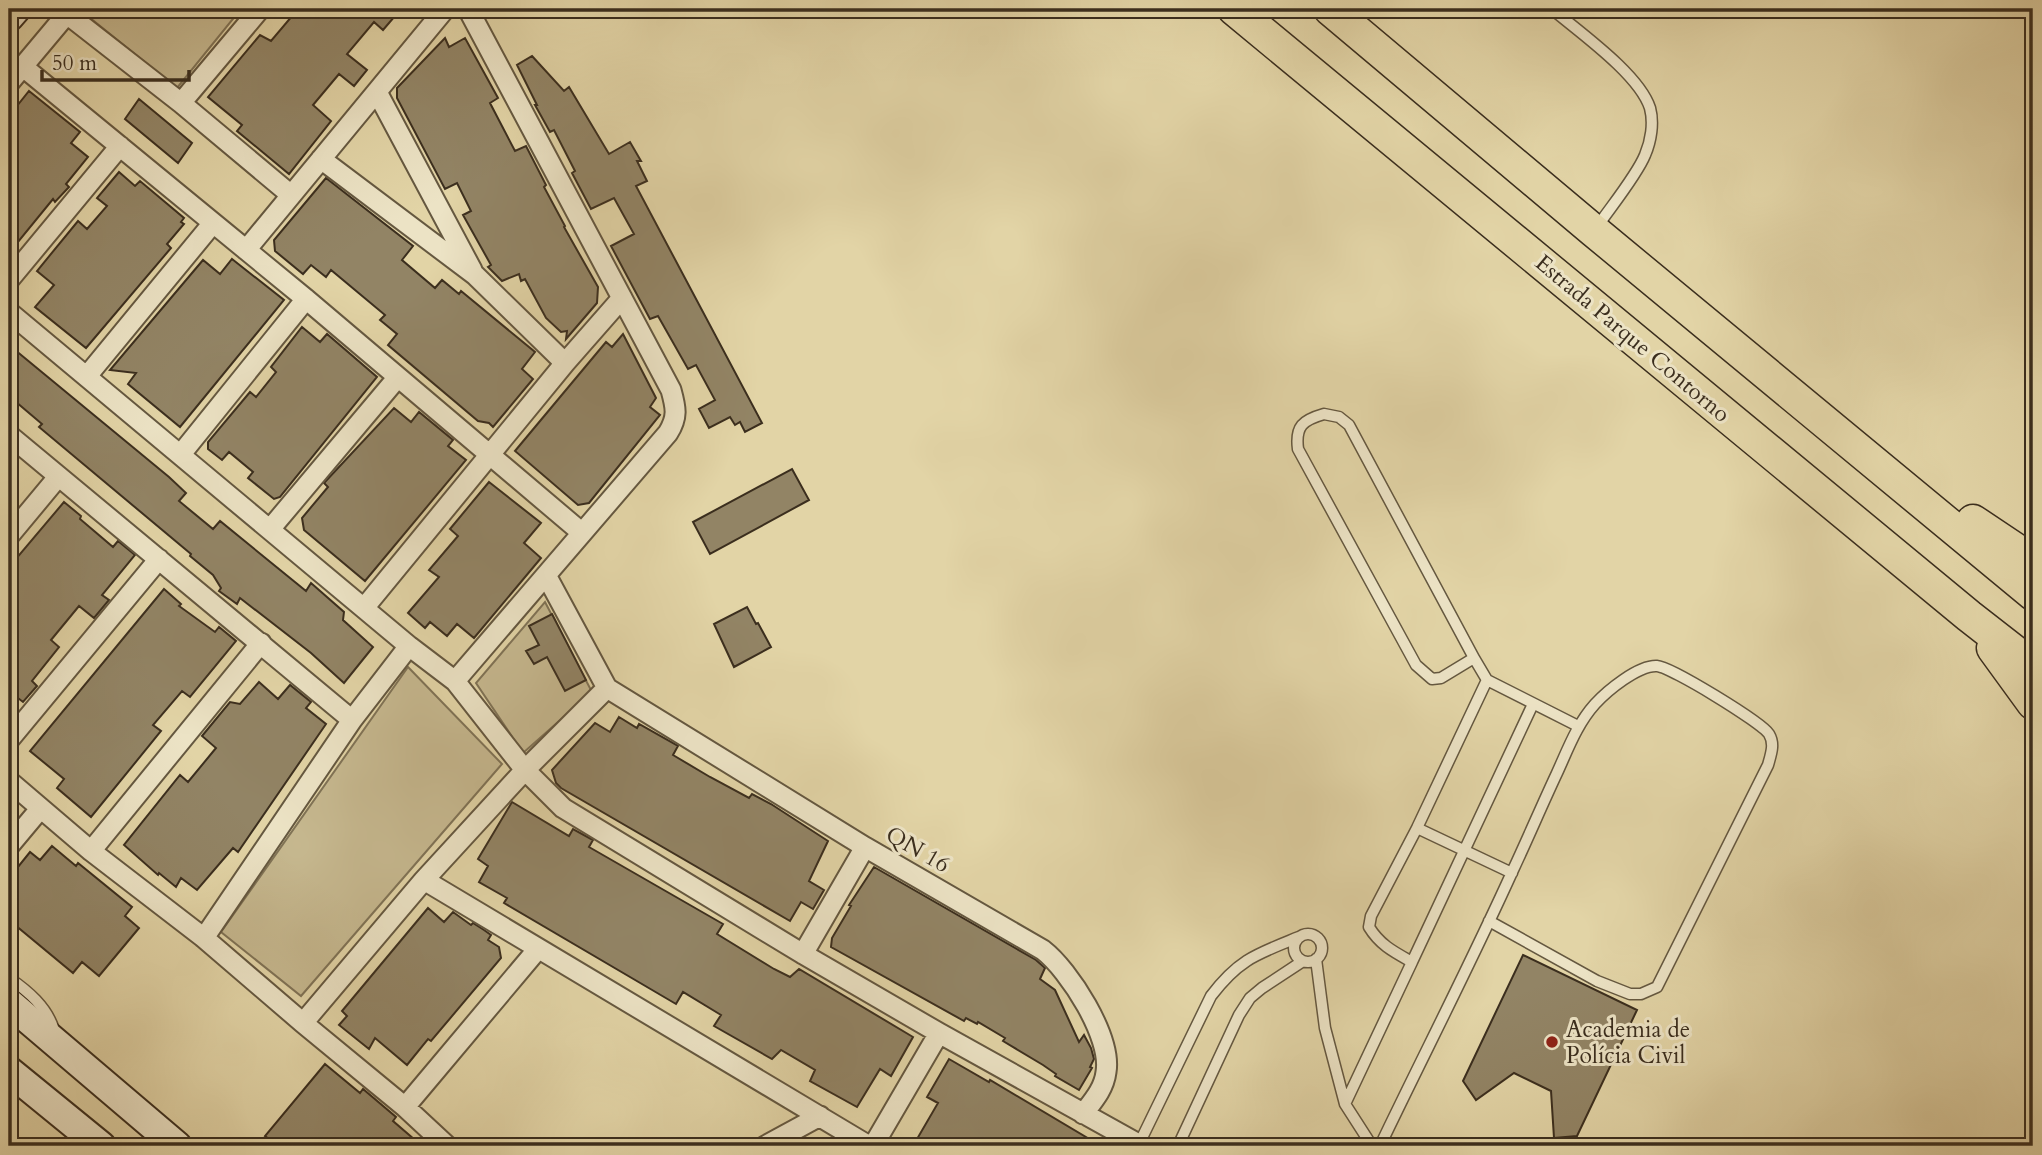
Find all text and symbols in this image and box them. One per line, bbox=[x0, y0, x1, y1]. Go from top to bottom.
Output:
scale bar bbox=[42, 38, 189, 82]
text: 50 m bbox=[52, 49, 97, 78]
street label: Estrada Parque Contorno bbox=[1528, 247, 1737, 429]
street label: QN 16 bbox=[880, 819, 955, 880]
place label: Academia de Polícia Civil bbox=[1566, 1014, 1690, 1071]
marker: Academia de Polícia Civil bbox=[1544, 1034, 1560, 1050]

